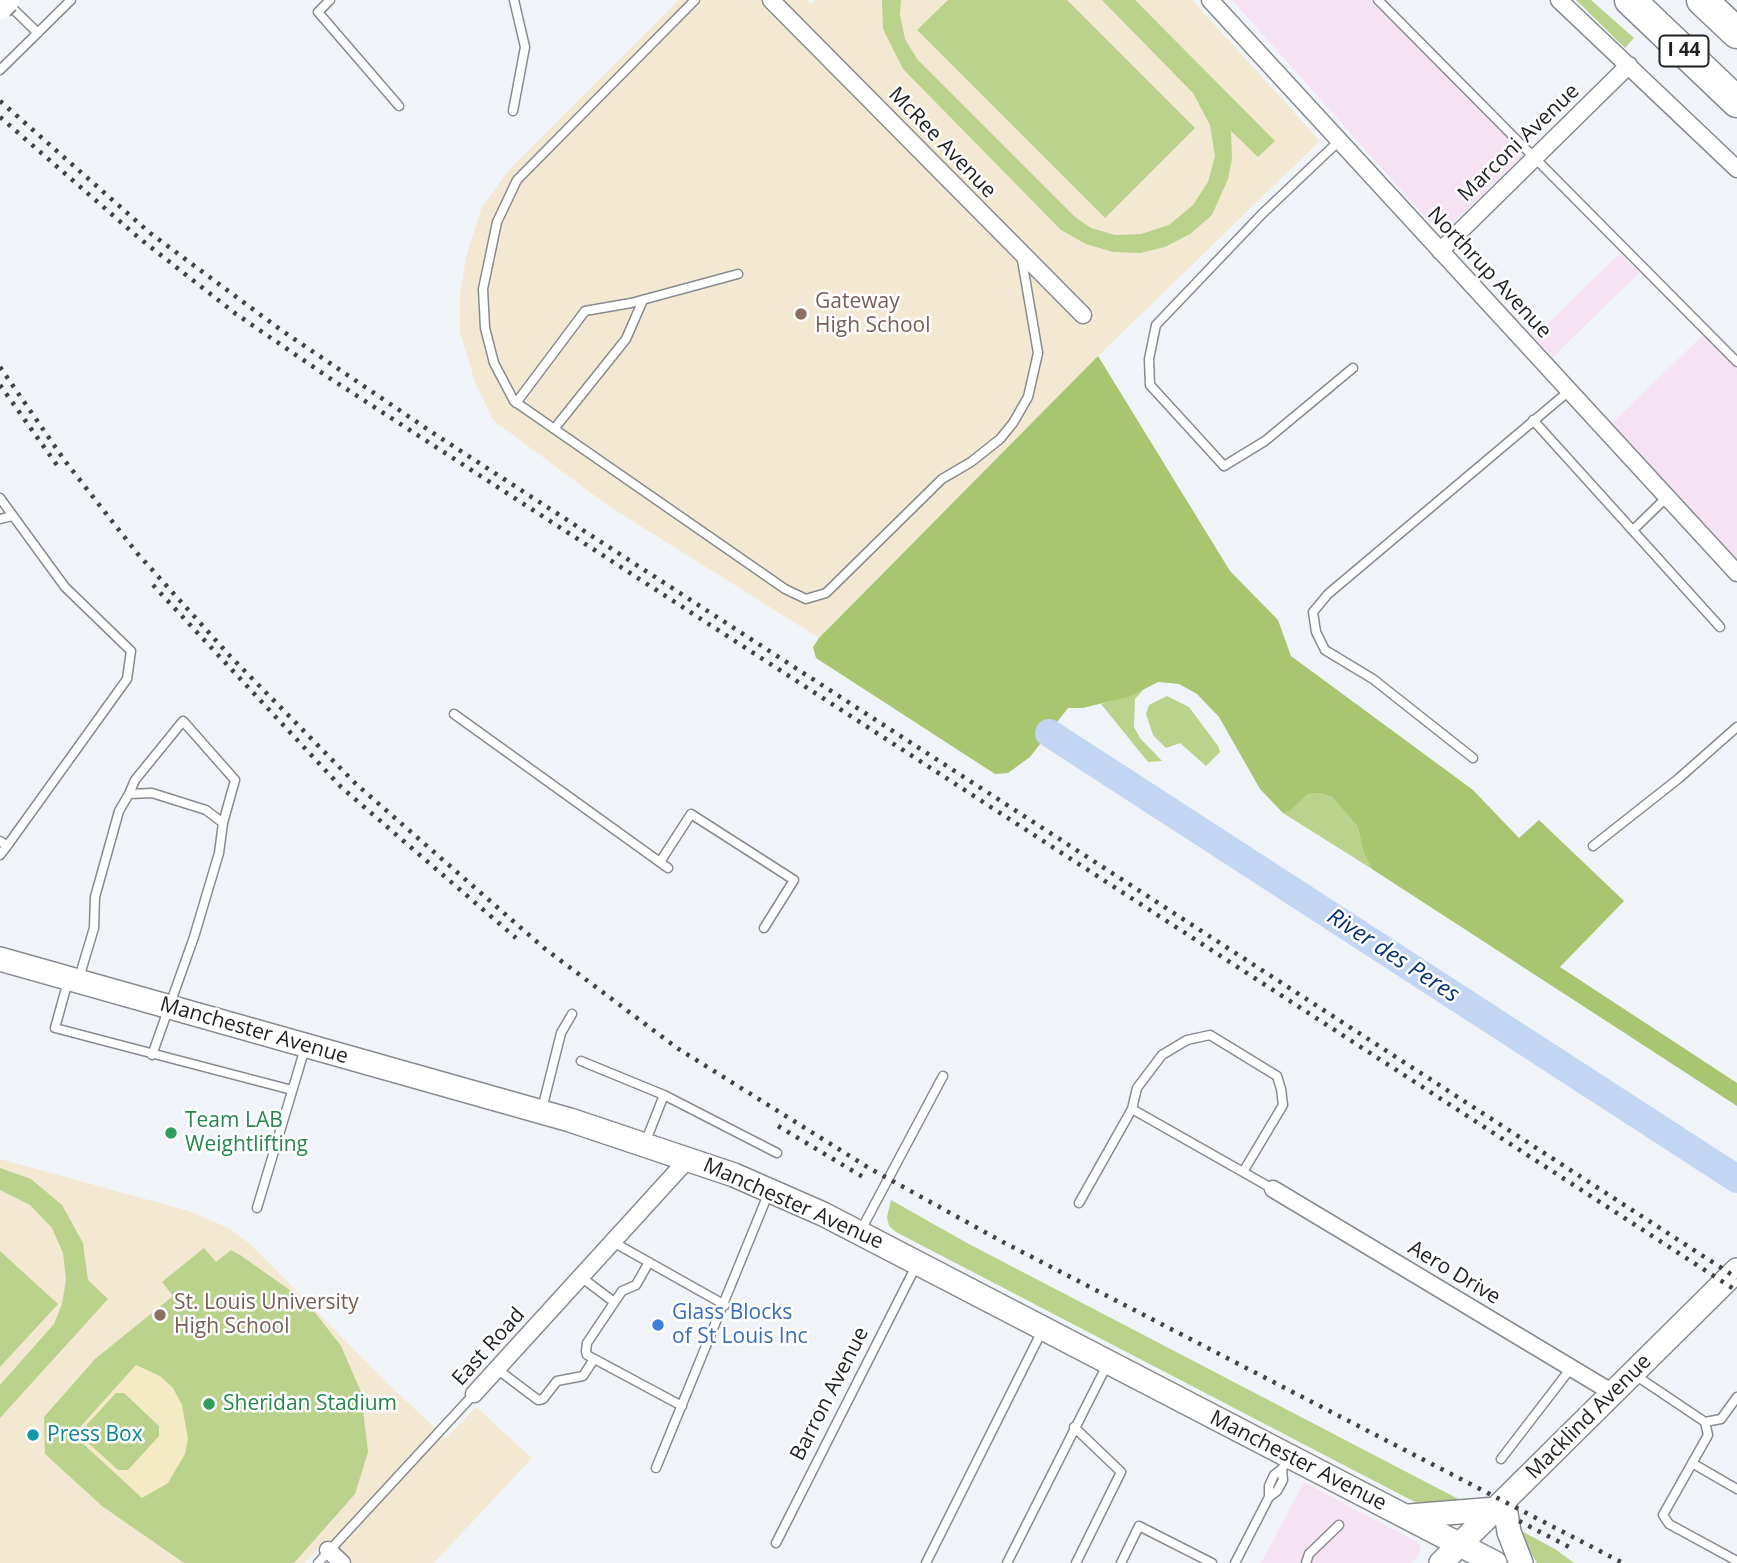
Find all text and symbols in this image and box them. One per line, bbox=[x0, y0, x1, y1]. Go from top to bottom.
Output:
road number: I 44 bbox=[1660, 36, 1708, 66]
street label: Marconi Avenue bbox=[1453, 79, 1585, 207]
street label: McRee Avenue bbox=[883, 82, 1001, 204]
street label: Northrup Avenue bbox=[1422, 202, 1556, 344]
place label: Gateway High School bbox=[815, 289, 931, 339]
marker: Gateway High School bbox=[793, 306, 809, 322]
water label: River des Peres bbox=[1322, 903, 1464, 1009]
street label: Manchester Avenue bbox=[157, 992, 351, 1070]
place label: Team LAB Weightlifting bbox=[185, 1108, 308, 1158]
marker: Team LAB Weightlifting bbox=[163, 1125, 179, 1141]
street label: Manchester Avenue bbox=[699, 1153, 887, 1255]
street label: Aero Drive bbox=[1403, 1236, 1505, 1310]
place label: St. Louis University High School bbox=[174, 1290, 359, 1340]
place label: Glass Blocks of St Louis Inc bbox=[672, 1300, 808, 1350]
street label: East Road bbox=[447, 1303, 531, 1391]
marker: St. Louis University High School bbox=[152, 1307, 168, 1323]
marker: Glass Blocks of St Louis Inc bbox=[650, 1317, 666, 1333]
street label: Barron Avenue bbox=[786, 1323, 874, 1465]
street label: Macklind Avenue bbox=[1521, 1349, 1657, 1485]
place label: Sheridan Stadium bbox=[223, 1391, 397, 1417]
marker: Sheridan Stadium bbox=[201, 1396, 217, 1412]
street label: Manchester Avenue bbox=[1206, 1406, 1390, 1516]
place label: Press Box bbox=[47, 1422, 143, 1448]
marker: Press Box bbox=[25, 1427, 41, 1443]

